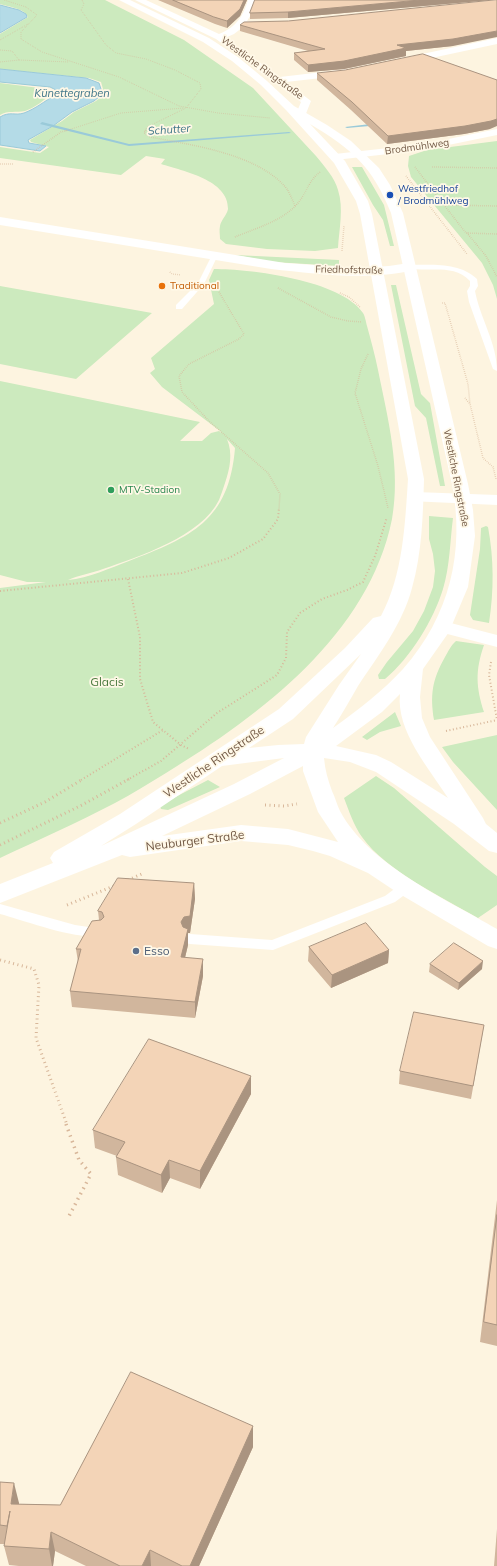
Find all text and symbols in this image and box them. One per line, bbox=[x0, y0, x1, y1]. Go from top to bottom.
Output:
street label: Westliche Ringstraße bbox=[218, 34, 306, 102]
water label: Künettegraben bbox=[34, 87, 110, 101]
water label: Schutter bbox=[147, 122, 191, 138]
street label: Brodmühlweg bbox=[384, 137, 450, 157]
place label: Westfriedhof / Brodmühlweg bbox=[398, 183, 468, 206]
marker: Westfriedhof / Brodmühlweg bbox=[385, 190, 395, 200]
street label: Friedhofstraße bbox=[315, 263, 383, 277]
place label: Traditional bbox=[170, 280, 219, 292]
marker: Traditional bbox=[157, 281, 167, 291]
street label: Westliche Ringstraße bbox=[441, 428, 471, 528]
place label: MTV-Stadion bbox=[119, 484, 180, 496]
marker: MTV-Stadion bbox=[106, 485, 116, 495]
park label: Glacis bbox=[90, 675, 124, 689]
street label: Westliche Ringstraße bbox=[161, 723, 267, 801]
street label: Neuburger Straße bbox=[145, 828, 245, 854]
place label: Esso bbox=[144, 944, 170, 958]
marker: Esso bbox=[131, 946, 141, 956]

